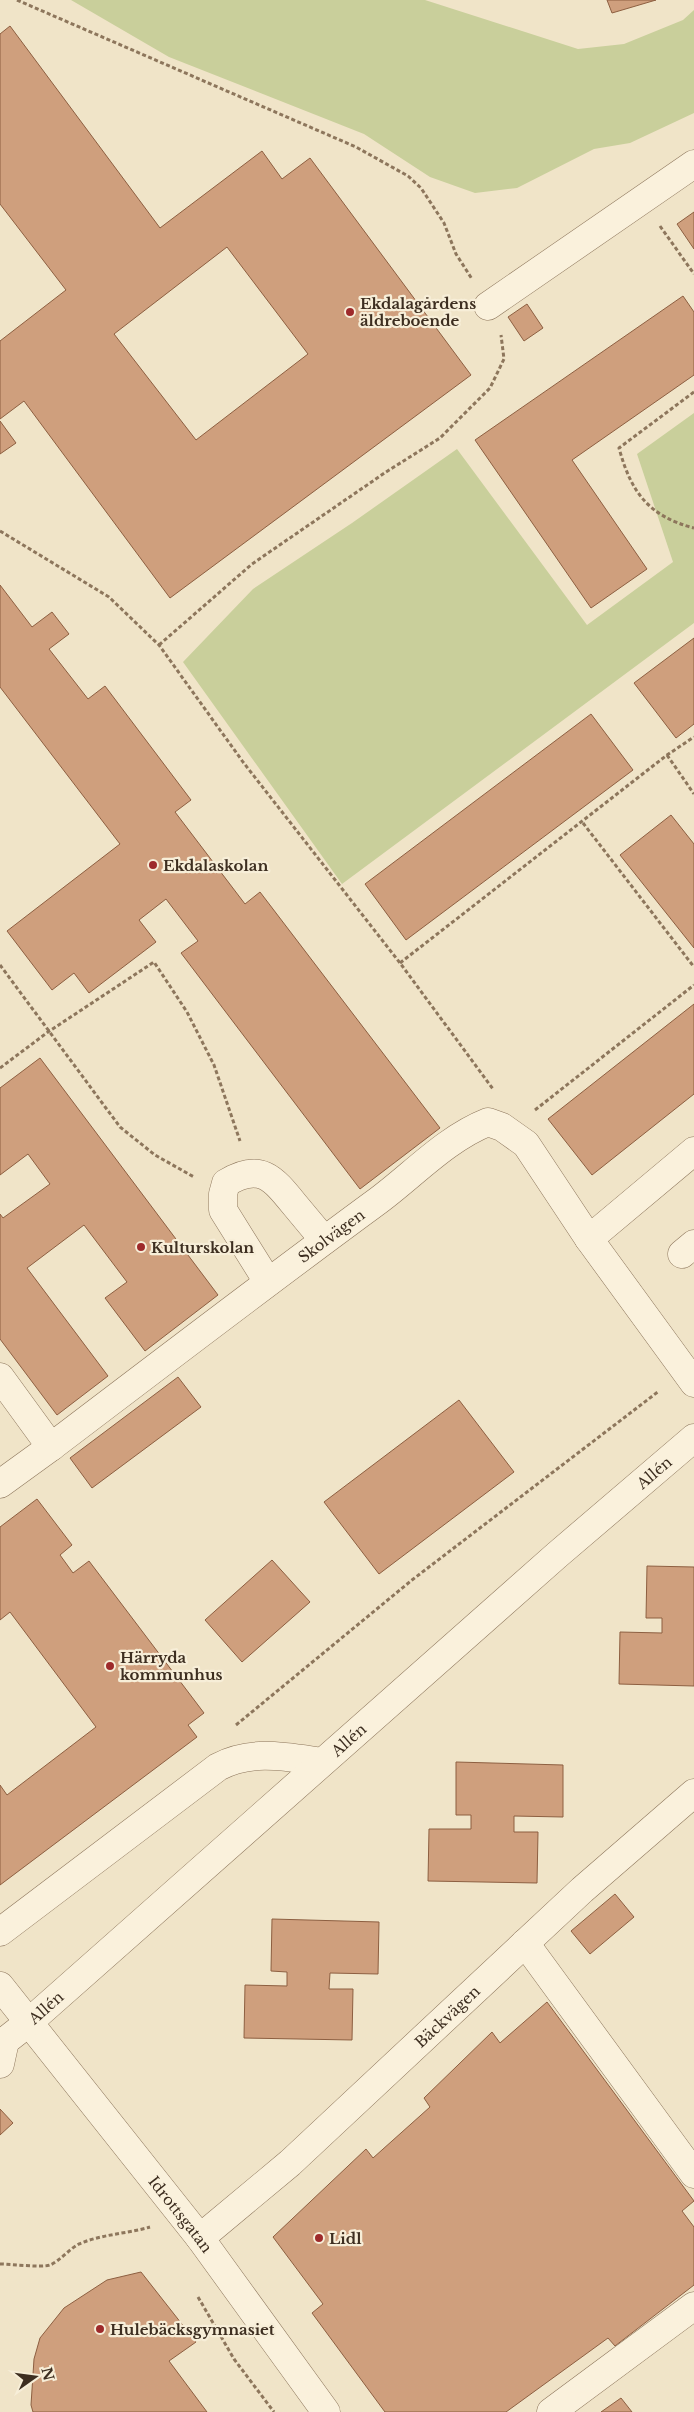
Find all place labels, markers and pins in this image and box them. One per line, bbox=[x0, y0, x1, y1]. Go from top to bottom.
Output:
place label: Ekdalagårdens äldreboende bbox=[360, 294, 476, 330]
marker: Ekdalagårdens äldreboende bbox=[344, 306, 356, 318]
place label: Ekdalaskolan bbox=[163, 856, 268, 875]
marker: Ekdalaskolan bbox=[147, 859, 159, 871]
place label: Kulturskolan bbox=[151, 1238, 254, 1257]
marker: Kulturskolan bbox=[135, 1241, 147, 1253]
place label: Härryda kommunhus bbox=[120, 1648, 223, 1684]
marker: Härryda kommunhus bbox=[104, 1660, 116, 1672]
place label: Lidl bbox=[329, 2229, 362, 2248]
marker: Lidl bbox=[313, 2232, 325, 2244]
place label: Hulebäcksgymnasiet bbox=[110, 2320, 275, 2339]
marker: Hulebäcksgymnasiet bbox=[94, 2323, 106, 2335]

